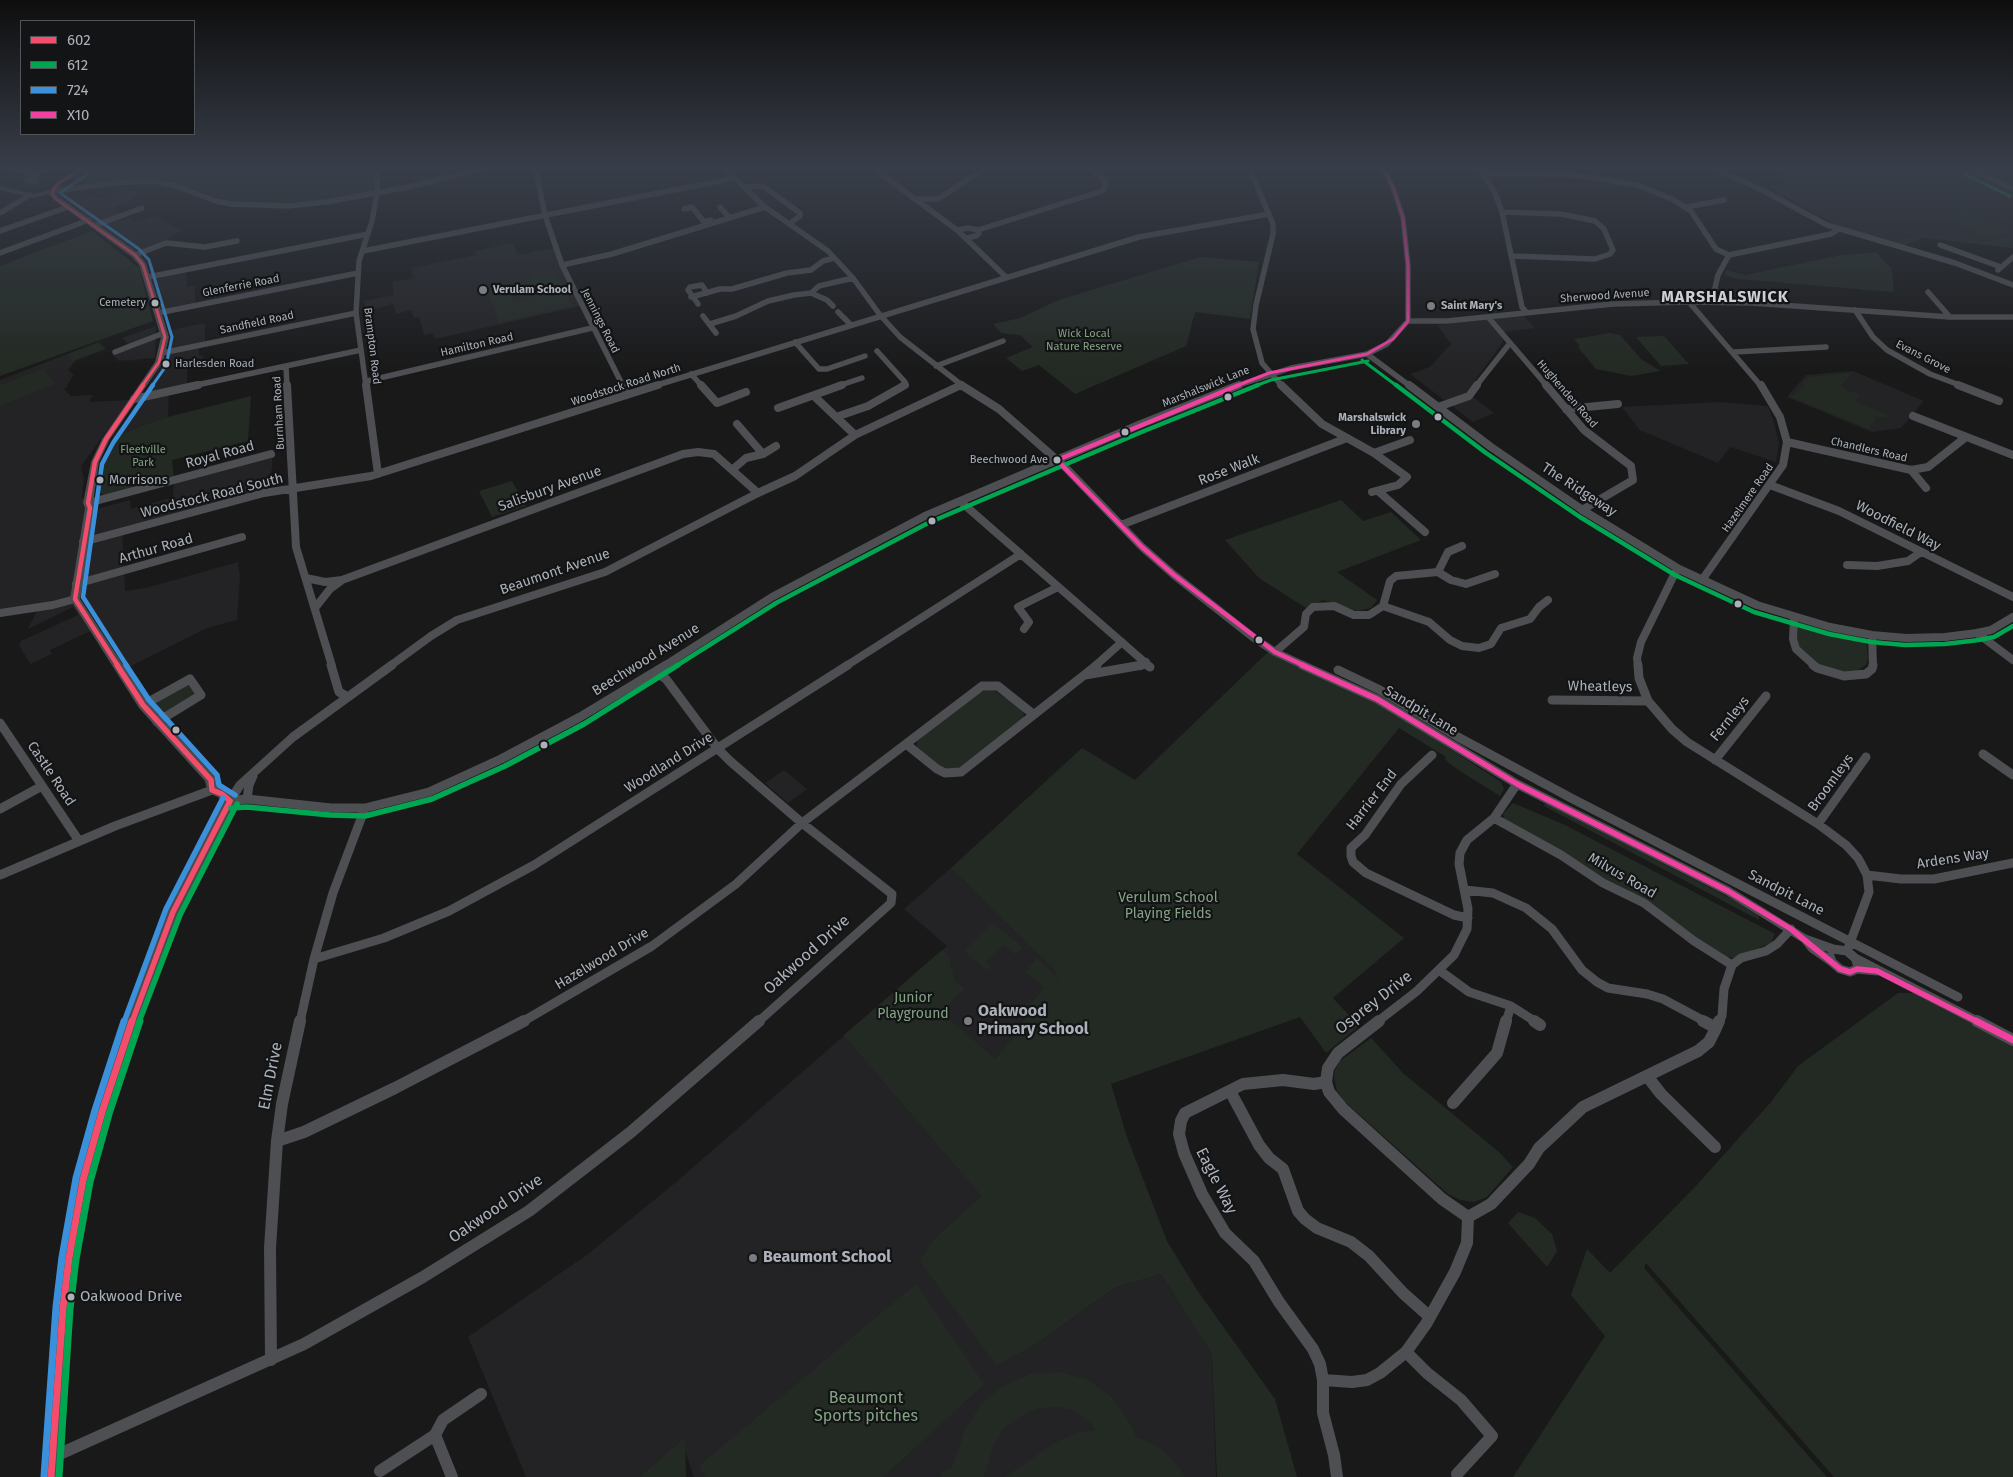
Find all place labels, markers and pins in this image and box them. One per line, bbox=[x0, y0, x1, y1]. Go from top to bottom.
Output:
place label: Verulam School bbox=[493, 283, 571, 297]
marker: Verulam School bbox=[477, 284, 489, 296]
place label: Cemetery bbox=[99, 296, 146, 310]
marker: Cemetery bbox=[150, 298, 160, 308]
place label: Saint Mary's bbox=[1441, 299, 1502, 313]
marker: Saint Mary's bbox=[1425, 300, 1437, 312]
place label: Harlesden Road bbox=[175, 357, 254, 371]
marker: Harlesden Road bbox=[161, 359, 171, 369]
unlabelled marker bbox=[1223, 392, 1233, 402]
place label: Marshalswick Library bbox=[1338, 411, 1406, 437]
unlabelled marker bbox=[1433, 412, 1443, 422]
marker: Marshalswick Library bbox=[1410, 418, 1422, 430]
unlabelled marker bbox=[1120, 427, 1130, 437]
place label: Beechwood Ave bbox=[970, 453, 1048, 467]
marker: Beechwood Ave bbox=[1052, 455, 1062, 465]
place label: Morrisons bbox=[109, 472, 168, 488]
marker: Morrisons bbox=[95, 475, 105, 485]
unlabelled marker bbox=[927, 516, 937, 526]
unlabelled marker bbox=[1733, 599, 1743, 609]
unlabelled marker bbox=[1254, 635, 1264, 645]
unlabelled marker bbox=[171, 725, 181, 735]
unlabelled marker bbox=[539, 740, 549, 750]
place label: Oakwood Primary School bbox=[978, 1002, 1088, 1040]
marker: Oakwood Primary School bbox=[962, 1015, 974, 1027]
place label: Beaumont School bbox=[763, 1248, 891, 1268]
marker: Beaumont School bbox=[747, 1252, 759, 1264]
place label: Oakwood Drive bbox=[80, 1288, 182, 1306]
marker: Oakwood Drive bbox=[66, 1292, 76, 1302]

